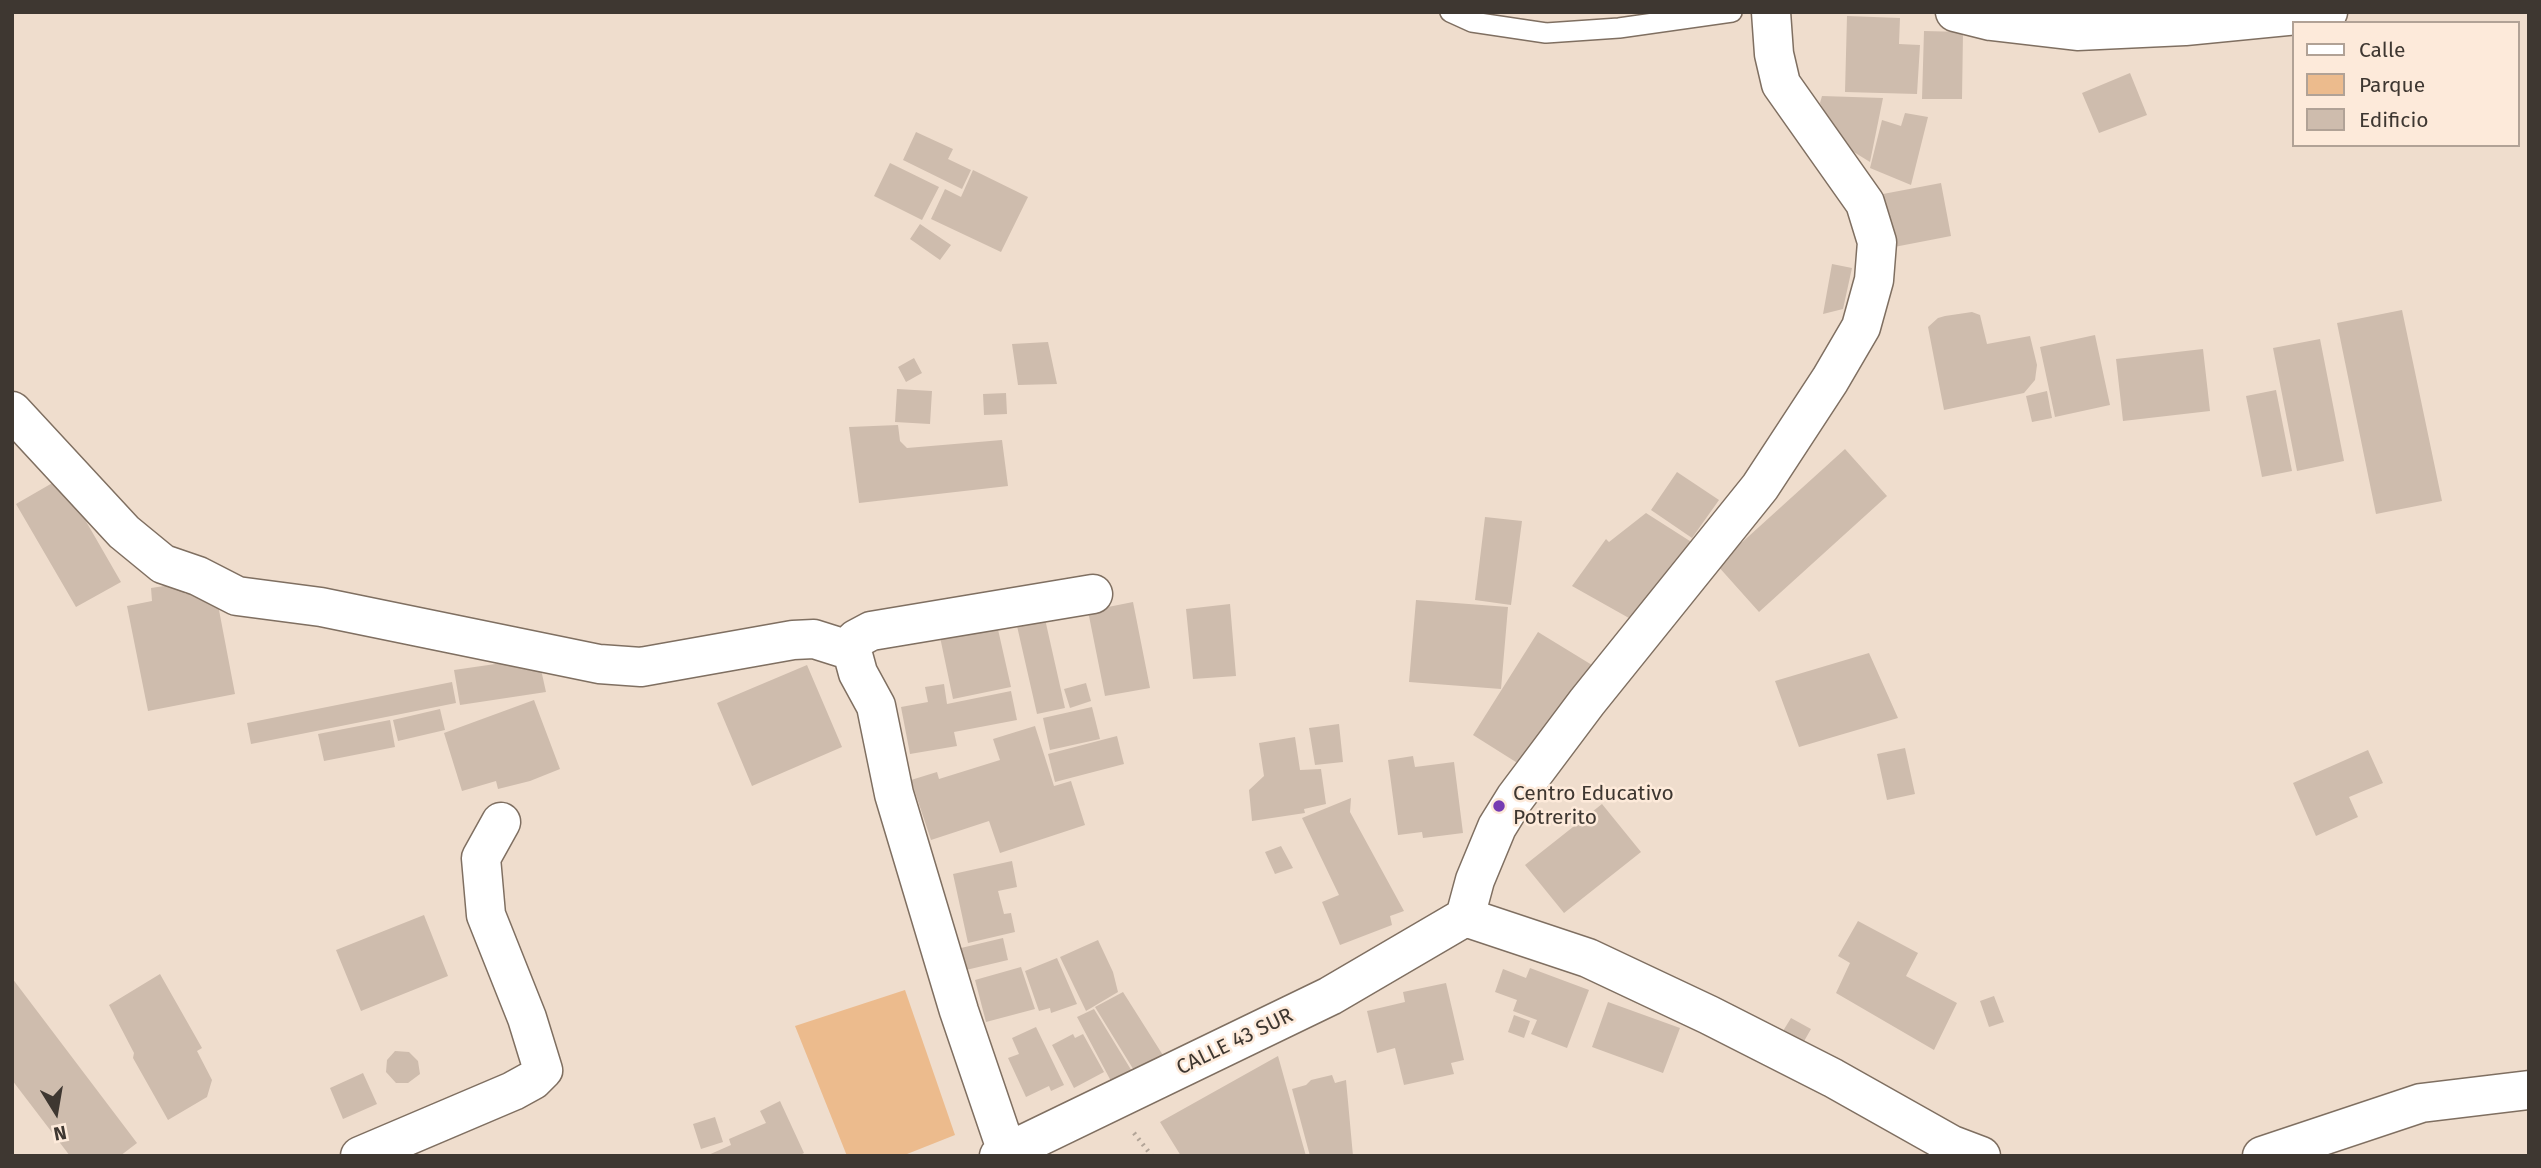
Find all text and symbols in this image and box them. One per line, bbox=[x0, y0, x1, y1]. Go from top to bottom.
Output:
legend bbox=[2292, 21, 2520, 147]
text: Calle bbox=[2359, 37, 2405, 63]
text: Parque bbox=[2359, 72, 2425, 98]
text: Edificio bbox=[2359, 107, 2429, 133]
place label: Centro Educativo Potrerito bbox=[1513, 781, 1674, 831]
marker: Centro Educativo Potrerito bbox=[1491, 798, 1507, 814]
street label: CALLE 43 SUR bbox=[1173, 1003, 1297, 1081]
north arrow bbox=[21, 1077, 91, 1147]
text: N bbox=[52, 1121, 68, 1146]

